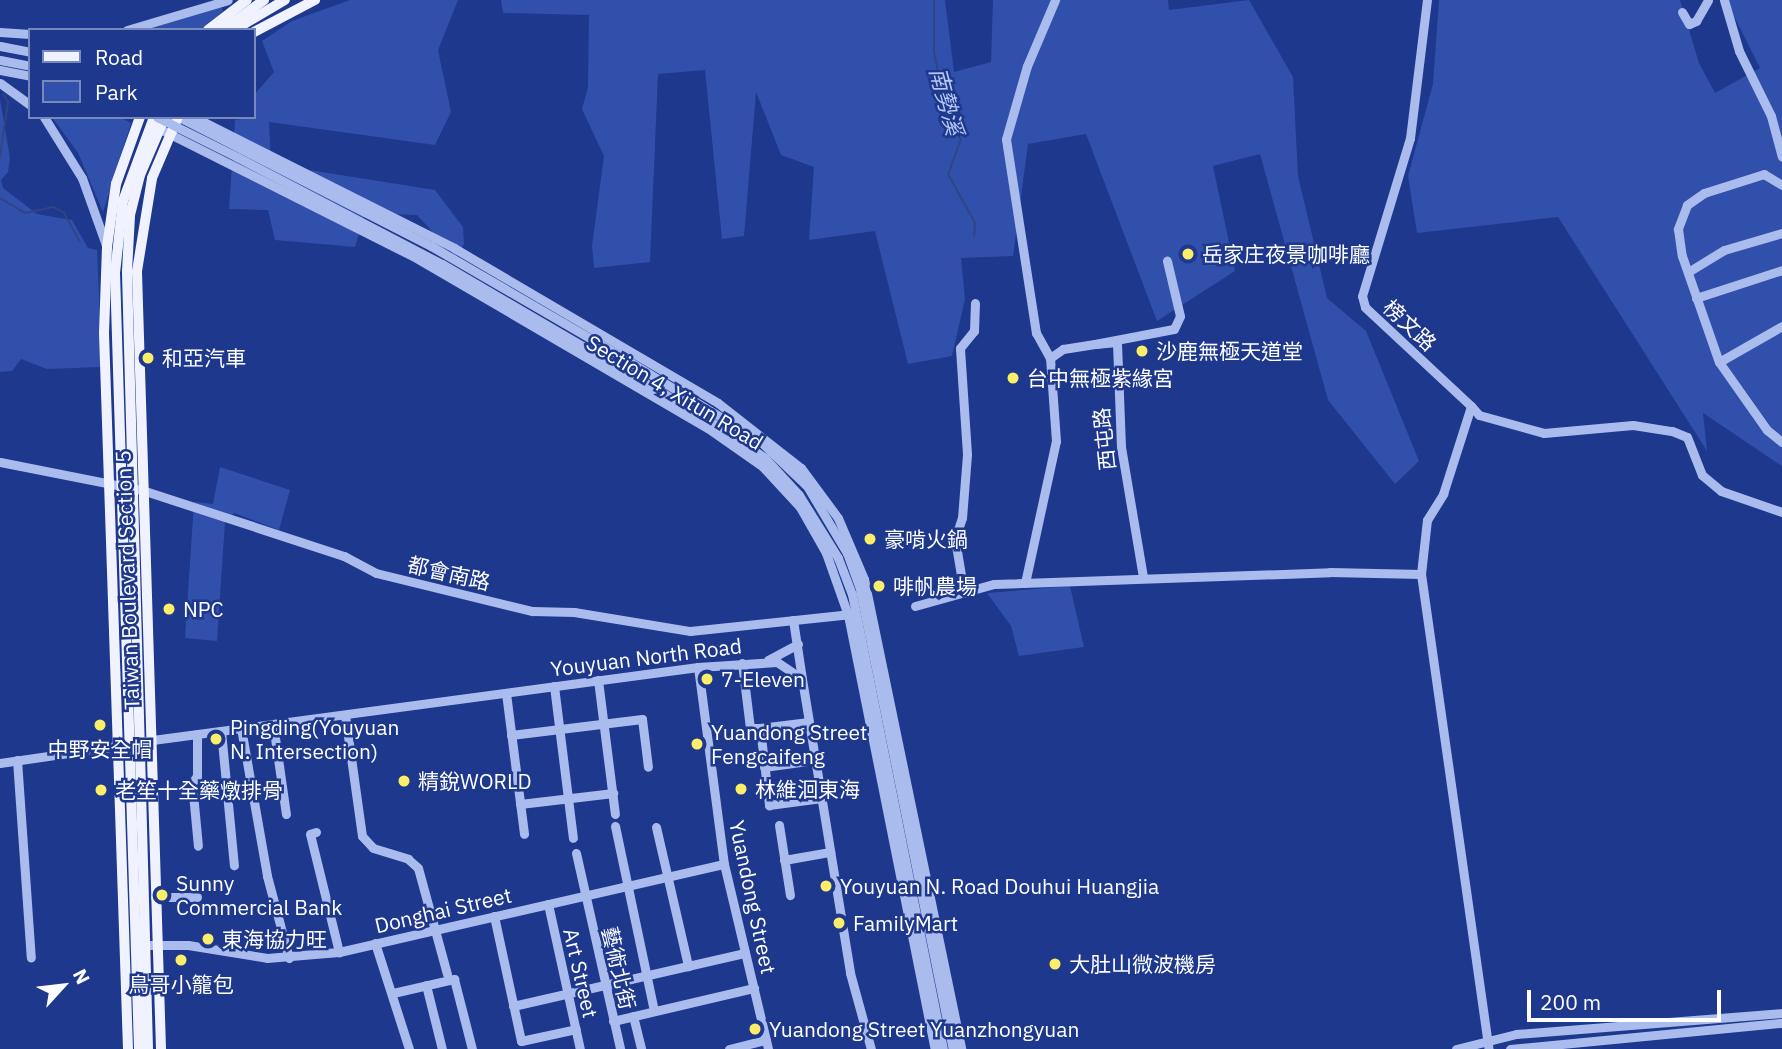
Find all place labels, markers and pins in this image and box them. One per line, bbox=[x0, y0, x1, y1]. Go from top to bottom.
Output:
place label: 岳家庄夜景咖啡廳 bbox=[1202, 241, 1370, 267]
marker: 岳家庄夜景咖啡廳 bbox=[1180, 246, 1196, 262]
place label: 沙鹿無極天道堂 bbox=[1156, 338, 1303, 364]
marker: 沙鹿無極天道堂 bbox=[1134, 343, 1150, 359]
place label: 和亞汽車 bbox=[162, 345, 246, 371]
marker: 和亞汽車 bbox=[140, 350, 156, 366]
place label: 台中無極紫緣宮 bbox=[1027, 365, 1174, 391]
marker: 台中無極紫緣宮 bbox=[1005, 370, 1021, 386]
place label: 豪啃火鍋 bbox=[884, 526, 968, 552]
marker: 豪啃火鍋 bbox=[862, 531, 878, 547]
place label: 啡帆農場 bbox=[893, 573, 977, 599]
marker: 啡帆農場 bbox=[871, 578, 887, 594]
place label: NPC bbox=[183, 596, 224, 622]
marker: NPC bbox=[161, 601, 177, 617]
place label: 7-Eleven bbox=[721, 666, 805, 692]
marker: 7-Eleven bbox=[699, 671, 715, 687]
place label: Pingding(Youyuan N. Intersection) bbox=[230, 714, 399, 764]
marker: 中野安全帽 bbox=[92, 717, 108, 733]
place label: Yuandong Street Fengcaifeng bbox=[711, 719, 867, 769]
marker: Pingding(Youyuan N. Intersection) bbox=[208, 731, 224, 747]
place label: 中野安全帽 bbox=[48, 736, 152, 762]
marker: Yuandong Street Fengcaifeng bbox=[689, 736, 705, 752]
place label: 精銳WORLD bbox=[418, 768, 532, 794]
marker: 精銳WORLD bbox=[396, 773, 412, 789]
place label: 林維洄東海 bbox=[755, 776, 860, 802]
place label: 老笙十全藥燉排骨 bbox=[115, 777, 283, 803]
marker: 林維洄東海 bbox=[733, 781, 749, 797]
marker: 老笙十全藥燉排骨 bbox=[93, 782, 109, 798]
place label: Sunny Commercial Bank bbox=[176, 870, 342, 920]
place label: Youyuan N. Road Douhui Huangjia bbox=[840, 873, 1159, 899]
marker: Youyuan N. Road Douhui Huangjia bbox=[818, 878, 834, 894]
marker: Sunny Commercial Bank bbox=[154, 887, 170, 903]
place label: FamilyMart bbox=[853, 910, 958, 936]
marker: FamilyMart bbox=[831, 915, 847, 931]
place label: 東海協力旺 bbox=[222, 926, 327, 952]
marker: 東海協力旺 bbox=[200, 931, 216, 947]
place label: 大肚山微波機房 bbox=[1069, 951, 1216, 977]
marker: 鳥哥小籠包 bbox=[173, 952, 189, 968]
marker: 大肚山微波機房 bbox=[1047, 956, 1063, 972]
place label: 鳥哥小籠包 bbox=[129, 971, 233, 997]
place label: Yuandong Street Yuanzhongyuan bbox=[769, 1016, 1079, 1042]
marker: Yuandong Street Yuanzhongyuan bbox=[747, 1021, 763, 1037]

